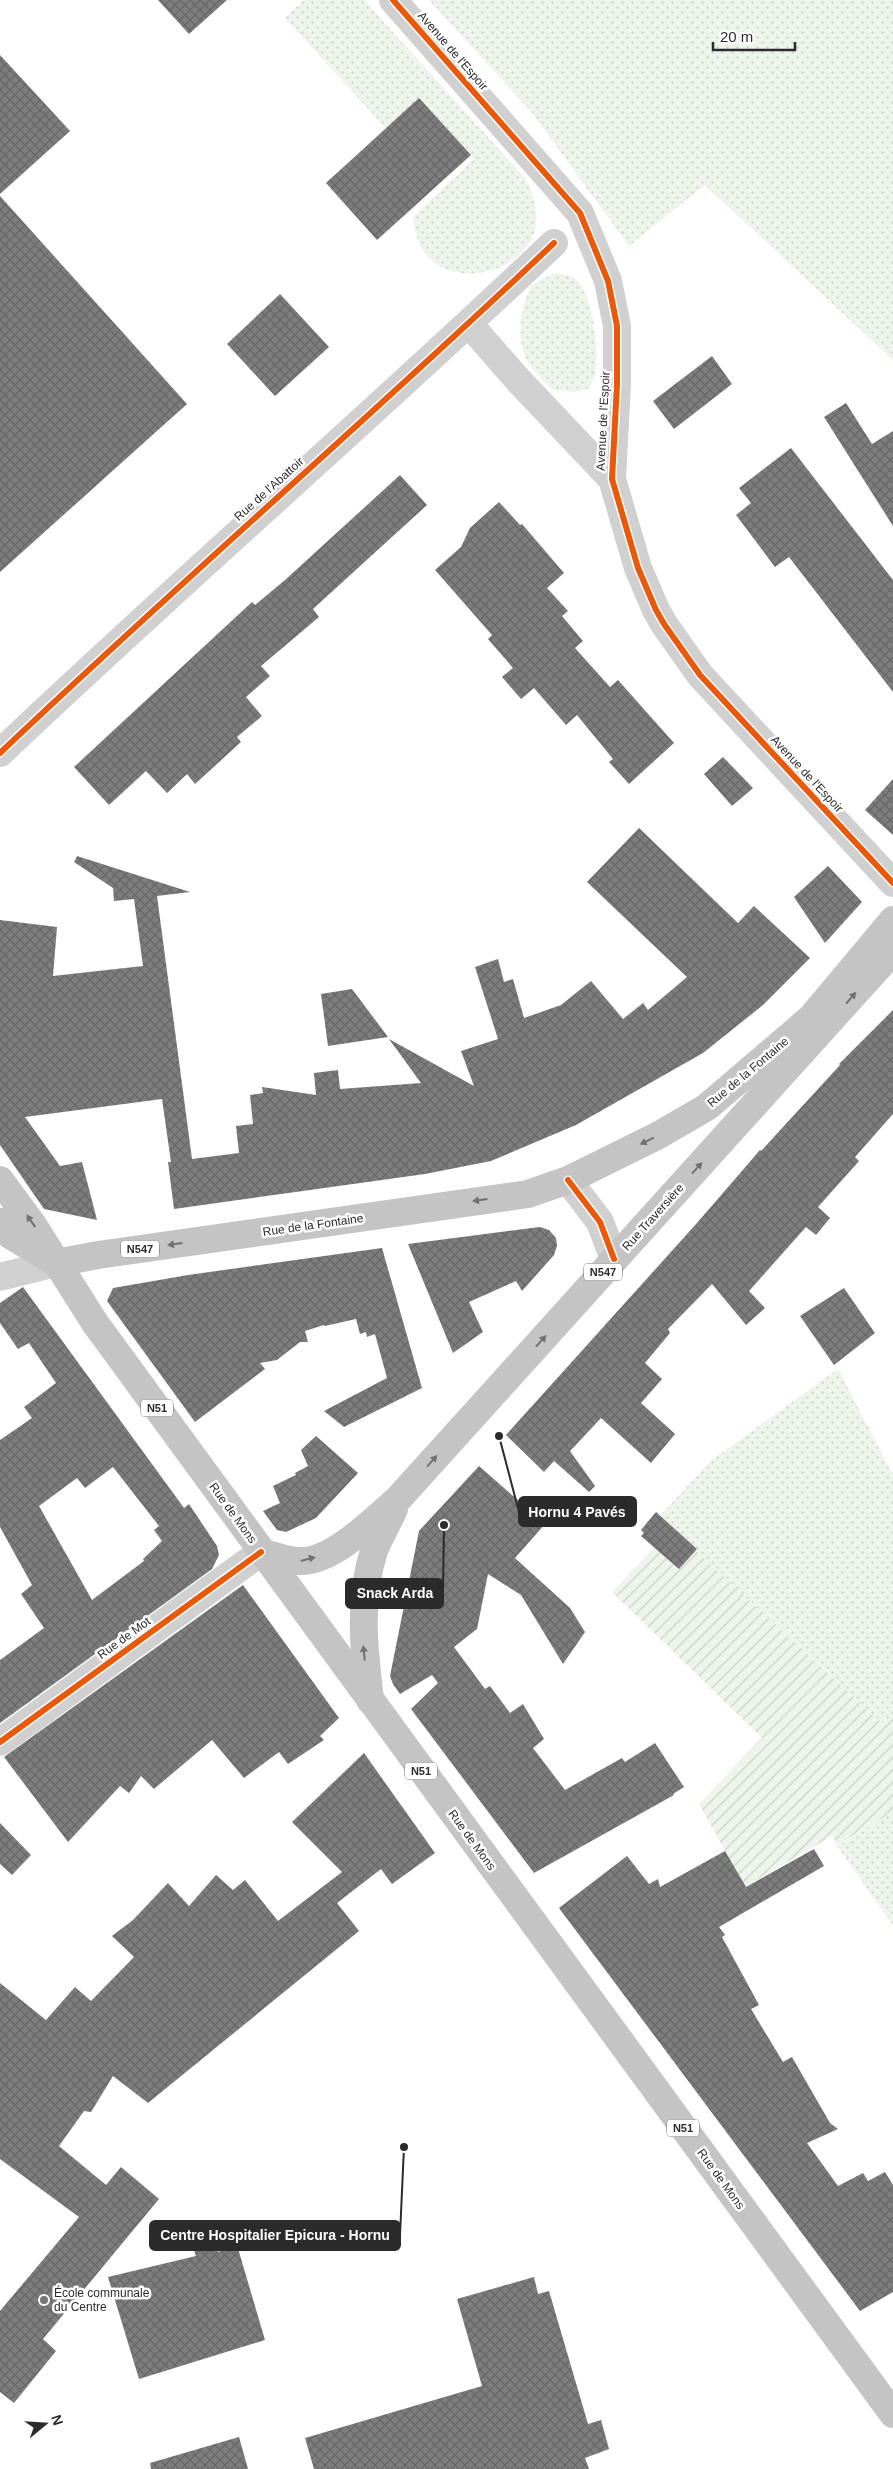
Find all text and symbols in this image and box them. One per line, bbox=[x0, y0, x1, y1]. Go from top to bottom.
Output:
street label: Avenue de l'Espoir bbox=[415, 9, 491, 93]
scale bar bbox=[713, 20, 796, 52]
text: 20 m bbox=[720, 28, 753, 45]
street label: Avenue de l'Espoir bbox=[593, 371, 613, 471]
street label: Rue de l'Abattoir bbox=[231, 454, 307, 524]
street label: Avenue de l'Espoir bbox=[768, 733, 846, 815]
one-way arrow bbox=[845, 993, 857, 1005]
street label: Rue de la Fontaine bbox=[705, 1034, 792, 1110]
one-way arrow bbox=[640, 1138, 654, 1146]
one-way arrow bbox=[691, 1163, 703, 1175]
street label: Rue Traversière bbox=[619, 1180, 687, 1253]
one-way arrow bbox=[471, 1196, 487, 1204]
street label: Rue de la Fontaine bbox=[262, 1211, 365, 1239]
one-way arrow bbox=[26, 1215, 36, 1228]
road number: N547 bbox=[121, 1240, 159, 1258]
one-way arrow bbox=[167, 1240, 183, 1248]
road number: N547 bbox=[584, 1264, 622, 1280]
one-way arrow bbox=[535, 1335, 547, 1347]
road number: N51 bbox=[141, 1400, 173, 1416]
one-way arrow bbox=[426, 1456, 438, 1468]
street label: Rue de Mons bbox=[206, 1480, 260, 1546]
callout: Hornu 4 Pavés bbox=[519, 1497, 636, 1526]
text: Hornu 4 Pavés bbox=[528, 1504, 626, 1520]
one-way arrow bbox=[301, 1555, 316, 1563]
callout: Snack Arda bbox=[346, 1579, 443, 1608]
text: Snack Arda bbox=[357, 1585, 433, 1601]
street label: Rue de Mot bbox=[95, 1614, 154, 1662]
one-way arrow bbox=[360, 1645, 368, 1661]
road number: N51 bbox=[405, 1762, 437, 1780]
street label: Rue de Mons bbox=[445, 1807, 499, 1873]
road number: N51 bbox=[667, 2120, 699, 2136]
street label: Rue de Mons bbox=[694, 2146, 748, 2212]
callout: Centre Hospitalier Epicura - Hornu bbox=[150, 2221, 400, 2250]
text: Centre Hospitalier Epicura - Hornu bbox=[160, 2227, 390, 2243]
place label: École communale du Centre bbox=[54, 2285, 150, 2314]
marker: École communale du Centre bbox=[38, 2294, 50, 2306]
north arrow bbox=[20, 2399, 70, 2449]
text: N bbox=[48, 2413, 67, 2427]

